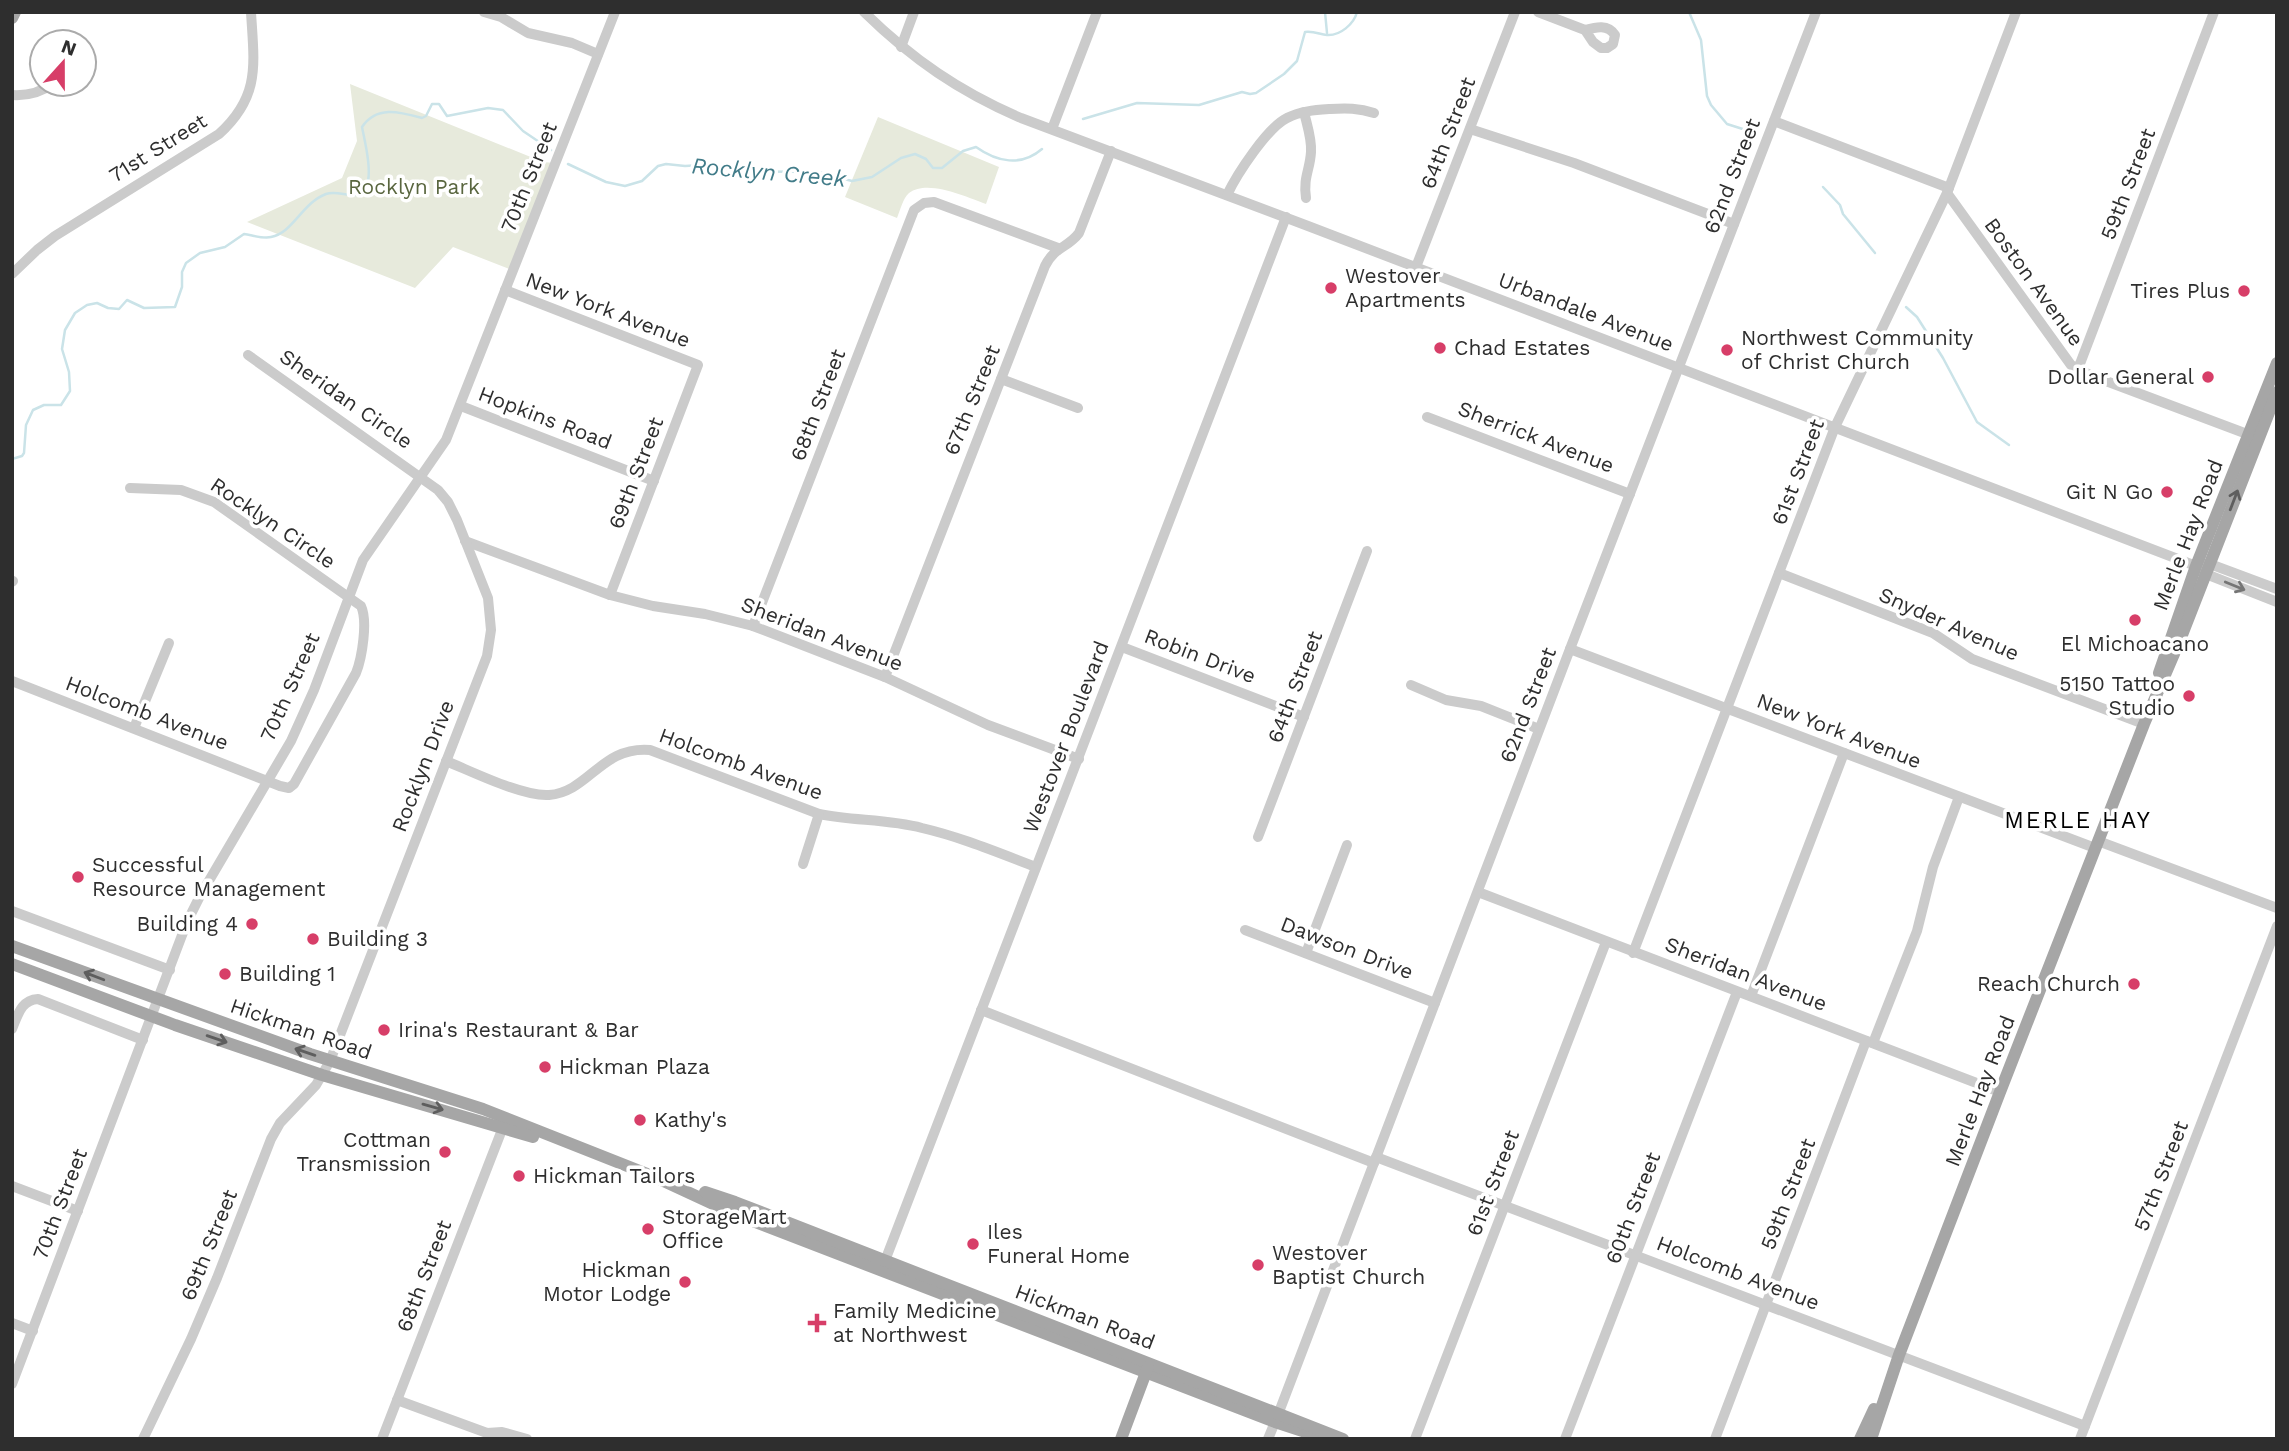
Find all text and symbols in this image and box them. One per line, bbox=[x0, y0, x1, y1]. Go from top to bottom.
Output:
north arrow bbox=[28, 28, 98, 98]
text: N bbox=[58, 34, 80, 61]
street label: 64th Street bbox=[1415, 73, 1480, 192]
street label: 71st Street bbox=[104, 108, 211, 187]
street label: 62nd Street bbox=[1698, 114, 1765, 237]
street label: 70th Street bbox=[495, 118, 562, 236]
street label: 59th Street bbox=[2095, 124, 2160, 243]
water label: Rocklyn Creek bbox=[691, 152, 849, 193]
park label: Rocklyn Park bbox=[348, 174, 480, 199]
street label: Boston Avenue bbox=[1980, 213, 2089, 351]
place label: Westover Apartments bbox=[1345, 263, 1466, 312]
street label: New York Avenue bbox=[522, 267, 694, 352]
street label: Urbandale Avenue bbox=[1495, 267, 1677, 356]
place label: Tires Plus bbox=[2130, 278, 2230, 303]
marker: Westover Apartments bbox=[1323, 280, 1339, 296]
marker: Tires Plus bbox=[2236, 283, 2252, 299]
place label: Northwest Community of Christ Church bbox=[1741, 325, 1973, 374]
place label: Chad Estates bbox=[1454, 335, 1590, 360]
marker: Chad Estates bbox=[1432, 340, 1448, 356]
street label: 67th Street bbox=[938, 341, 1005, 459]
marker: Northwest Community of Christ Church bbox=[1719, 342, 1735, 358]
street label: Sheridan Circle bbox=[275, 343, 418, 454]
street label: 68th Street bbox=[785, 345, 850, 464]
place label: Dollar General bbox=[2047, 364, 2195, 389]
marker: Dollar General bbox=[2200, 369, 2216, 385]
street label: Hopkins Road bbox=[475, 381, 615, 454]
street label: Sherrick Avenue bbox=[1455, 395, 1618, 478]
street label: 69th Street bbox=[603, 413, 668, 532]
street label: 61st Street bbox=[1766, 415, 1829, 528]
street label: Merle Hay Road bbox=[2147, 456, 2228, 614]
street label: Rocklyn Circle bbox=[206, 472, 341, 574]
place label: Git N Go bbox=[2066, 479, 2153, 504]
marker: Git N Go bbox=[2159, 484, 2175, 500]
one-way arrow bbox=[2229, 490, 2242, 511]
one-way arrow bbox=[2224, 580, 2246, 593]
street label: Snyder Avenue bbox=[1875, 581, 2023, 666]
street label: Sheridan Avenue bbox=[738, 591, 907, 676]
marker: El Michoacano bbox=[2127, 612, 2143, 628]
street label: Robin Drive bbox=[1141, 623, 1259, 688]
street label: 64th Street bbox=[1262, 627, 1327, 746]
street label: 70th Street bbox=[254, 628, 325, 745]
place label: El Michoacano bbox=[2061, 631, 2209, 656]
street label: Westover Boulevard bbox=[1017, 637, 1114, 836]
street label: 62nd Street bbox=[1494, 643, 1561, 766]
street label: Holcomb Avenue bbox=[62, 670, 232, 755]
place label: 5150 Tattoo Studio bbox=[2059, 671, 2175, 720]
street label: New York Avenue bbox=[1753, 688, 1925, 773]
marker: 5150 Tattoo Studio bbox=[2181, 688, 2197, 704]
street label: Rocklyn Drive bbox=[386, 696, 459, 835]
street label: Holcomb Avenue bbox=[656, 722, 826, 805]
district label: MERLE HAY bbox=[2004, 807, 2152, 834]
place label: Successful Resource Management bbox=[92, 852, 325, 901]
marker: Successful Resource Management bbox=[70, 869, 86, 885]
place label: Building 4 bbox=[136, 911, 238, 936]
street label: Dawson Drive bbox=[1277, 911, 1417, 984]
marker: Building 4 bbox=[244, 916, 260, 932]
place label: Building 3 bbox=[327, 926, 428, 951]
marker: Building 3 bbox=[305, 931, 321, 947]
street label: Sheridan Avenue bbox=[1662, 931, 1831, 1016]
place label: Building 1 bbox=[239, 961, 336, 986]
marker: Building 1 bbox=[217, 966, 233, 982]
one-way arrow bbox=[84, 969, 106, 982]
place label: Reach Church bbox=[1977, 971, 2120, 996]
marker: Reach Church bbox=[2126, 976, 2142, 992]
street label: Hickman Road bbox=[227, 993, 375, 1064]
street label: Merle Hay Road bbox=[1939, 1012, 2020, 1170]
place label: Irina's Restaurant & Bar bbox=[398, 1017, 639, 1042]
marker: Irina's Restaurant & Bar bbox=[376, 1022, 392, 1038]
one-way arrow bbox=[205, 1034, 227, 1046]
one-way arrow bbox=[295, 1045, 317, 1058]
place label: Hickman Plaza bbox=[559, 1054, 710, 1079]
marker: Hickman Plaza bbox=[537, 1059, 553, 1075]
one-way arrow bbox=[422, 1102, 444, 1115]
place label: Kathy's bbox=[654, 1107, 727, 1132]
marker: Kathy's bbox=[632, 1112, 648, 1128]
street label: 57th Street bbox=[2128, 1117, 2193, 1235]
street label: 61st Street bbox=[1461, 1126, 1524, 1239]
place label: Cottman Transmission bbox=[297, 1127, 431, 1176]
street label: 59th Street bbox=[1755, 1134, 1820, 1253]
marker: Cottman Transmission bbox=[437, 1144, 453, 1160]
street label: 70th Street bbox=[27, 1145, 92, 1263]
street label: 60th Street bbox=[1600, 1148, 1665, 1267]
place label: Hickman Tailors bbox=[533, 1163, 695, 1188]
marker: Hickman Tailors bbox=[511, 1168, 527, 1184]
street label: 69th Street bbox=[175, 1185, 242, 1304]
place label: StorageMart Office bbox=[662, 1204, 787, 1253]
street label: 68th Street bbox=[391, 1216, 456, 1335]
place label: Iles Funeral Home bbox=[987, 1219, 1130, 1268]
marker: StorageMart Office bbox=[640, 1221, 656, 1237]
street label: Holcomb Avenue bbox=[1653, 1230, 1823, 1315]
marker: Iles Funeral Home bbox=[965, 1236, 981, 1252]
place label: Westover Baptist Church bbox=[1272, 1240, 1425, 1289]
place label: Hickman Motor Lodge bbox=[543, 1257, 671, 1306]
marker: Westover Baptist Church bbox=[1250, 1257, 1266, 1273]
marker: Hickman Motor Lodge bbox=[677, 1274, 693, 1290]
street label: Hickman Road bbox=[1012, 1278, 1159, 1355]
place label: Family Medicine at Northwest bbox=[833, 1298, 997, 1347]
marker: Family Medicine at Northwest bbox=[807, 1313, 827, 1333]

